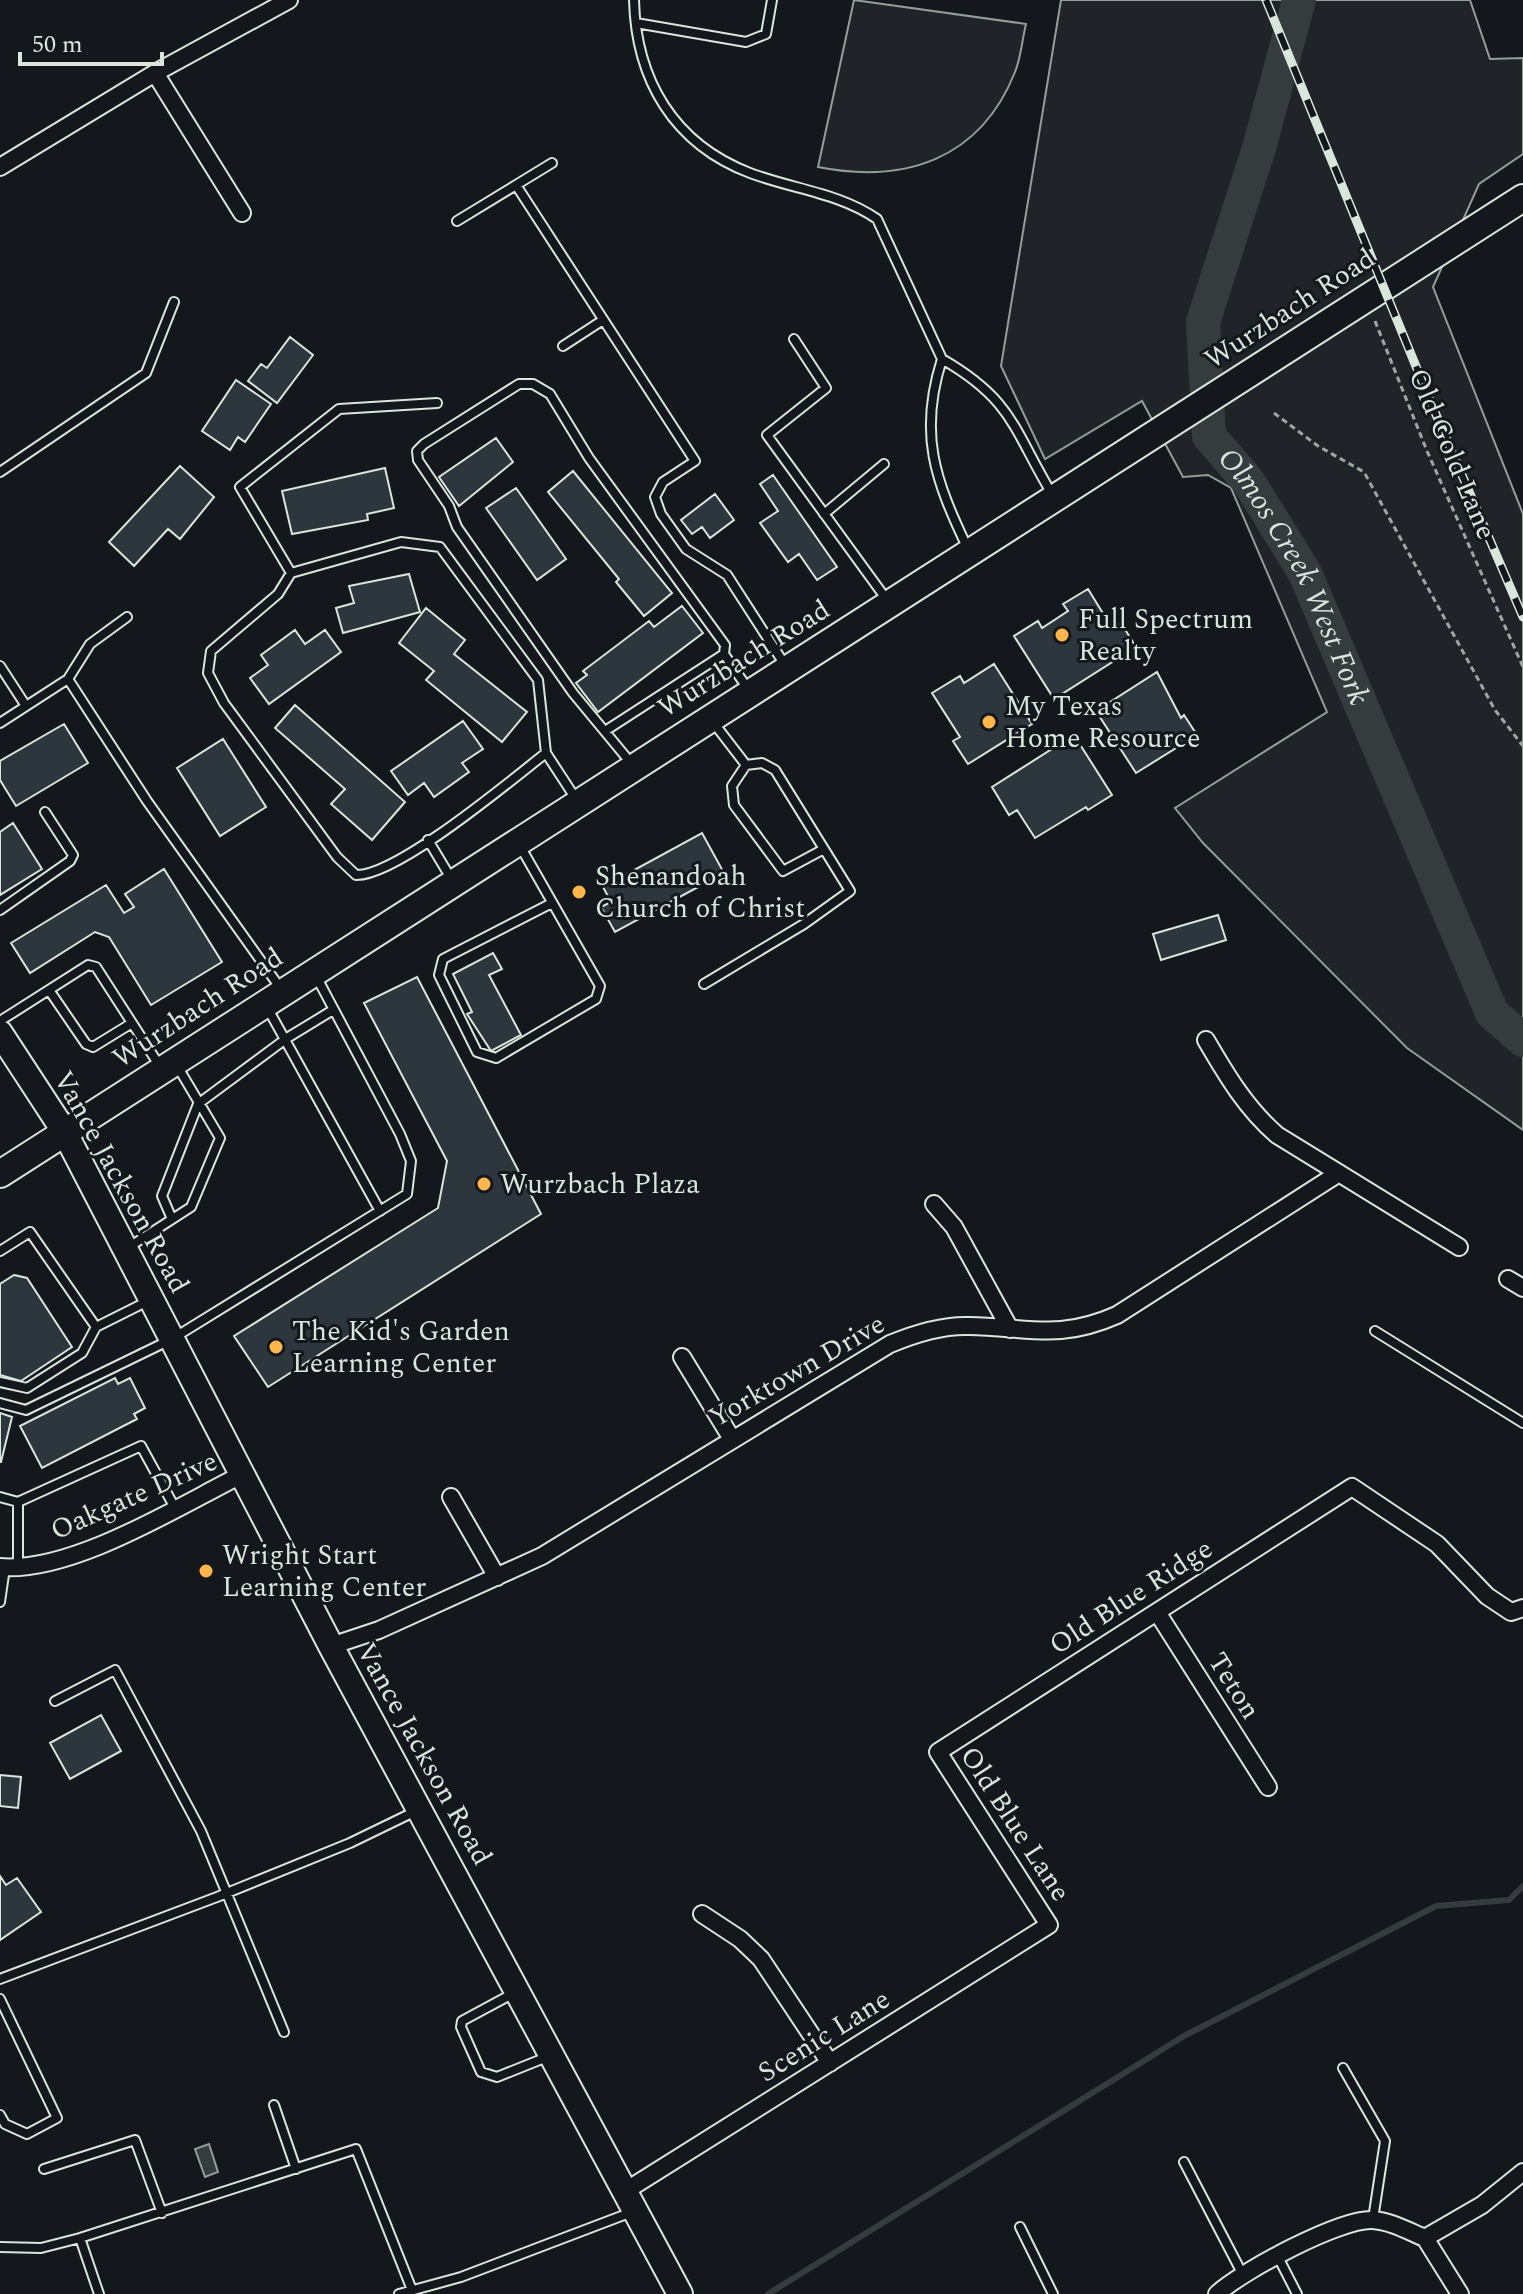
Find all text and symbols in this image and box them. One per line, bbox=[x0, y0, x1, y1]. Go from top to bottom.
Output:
scale bar bbox=[20, 16, 162, 66]
text: 50 m bbox=[32, 27, 83, 63]
street label: Wurzbach Road bbox=[1196, 237, 1384, 381]
street label: Old Gold Lane bbox=[1397, 362, 1507, 546]
water label: Olmos Creek West Fork bbox=[1206, 438, 1382, 712]
street label: Wurzbach Road bbox=[649, 589, 839, 729]
place label: Full Spectrum Realty bbox=[1078, 598, 1253, 673]
marker: Full Spectrum Realty bbox=[1053, 626, 1071, 644]
place label: My Texas Home Resource bbox=[1005, 685, 1201, 760]
marker: My Texas Home Resource bbox=[980, 713, 998, 731]
place label: Shenandoah Church of Christ bbox=[595, 855, 805, 930]
marker: Shenandoah Church of Christ bbox=[570, 883, 588, 901]
street label: Wurzbach Road bbox=[104, 936, 292, 1080]
street label: Vance Jackson Road bbox=[42, 1063, 200, 1301]
place label: Wurzbach Plaza bbox=[500, 1163, 700, 1206]
marker: Wurzbach Plaza bbox=[475, 1175, 493, 1193]
street label: Yorktown Drive bbox=[701, 1303, 893, 1439]
place label: The Kid's Garden Learning Center bbox=[292, 1310, 510, 1385]
marker: The Kid's Garden Learning Center bbox=[267, 1338, 285, 1356]
street label: Oakgate Drive bbox=[44, 1440, 224, 1552]
street label: Old Blue Ridge bbox=[1041, 1528, 1221, 1666]
place label: Wright Start Learning Center bbox=[222, 1534, 426, 1609]
marker: Wright Start Learning Center bbox=[197, 1562, 215, 1580]
street label: Vance Jackson Road bbox=[345, 1635, 503, 1873]
street label: Teton bbox=[1197, 1644, 1271, 1728]
street label: Old Blue Lane bbox=[949, 1738, 1081, 1910]
street label: Scenic Lane bbox=[749, 1978, 899, 2094]

